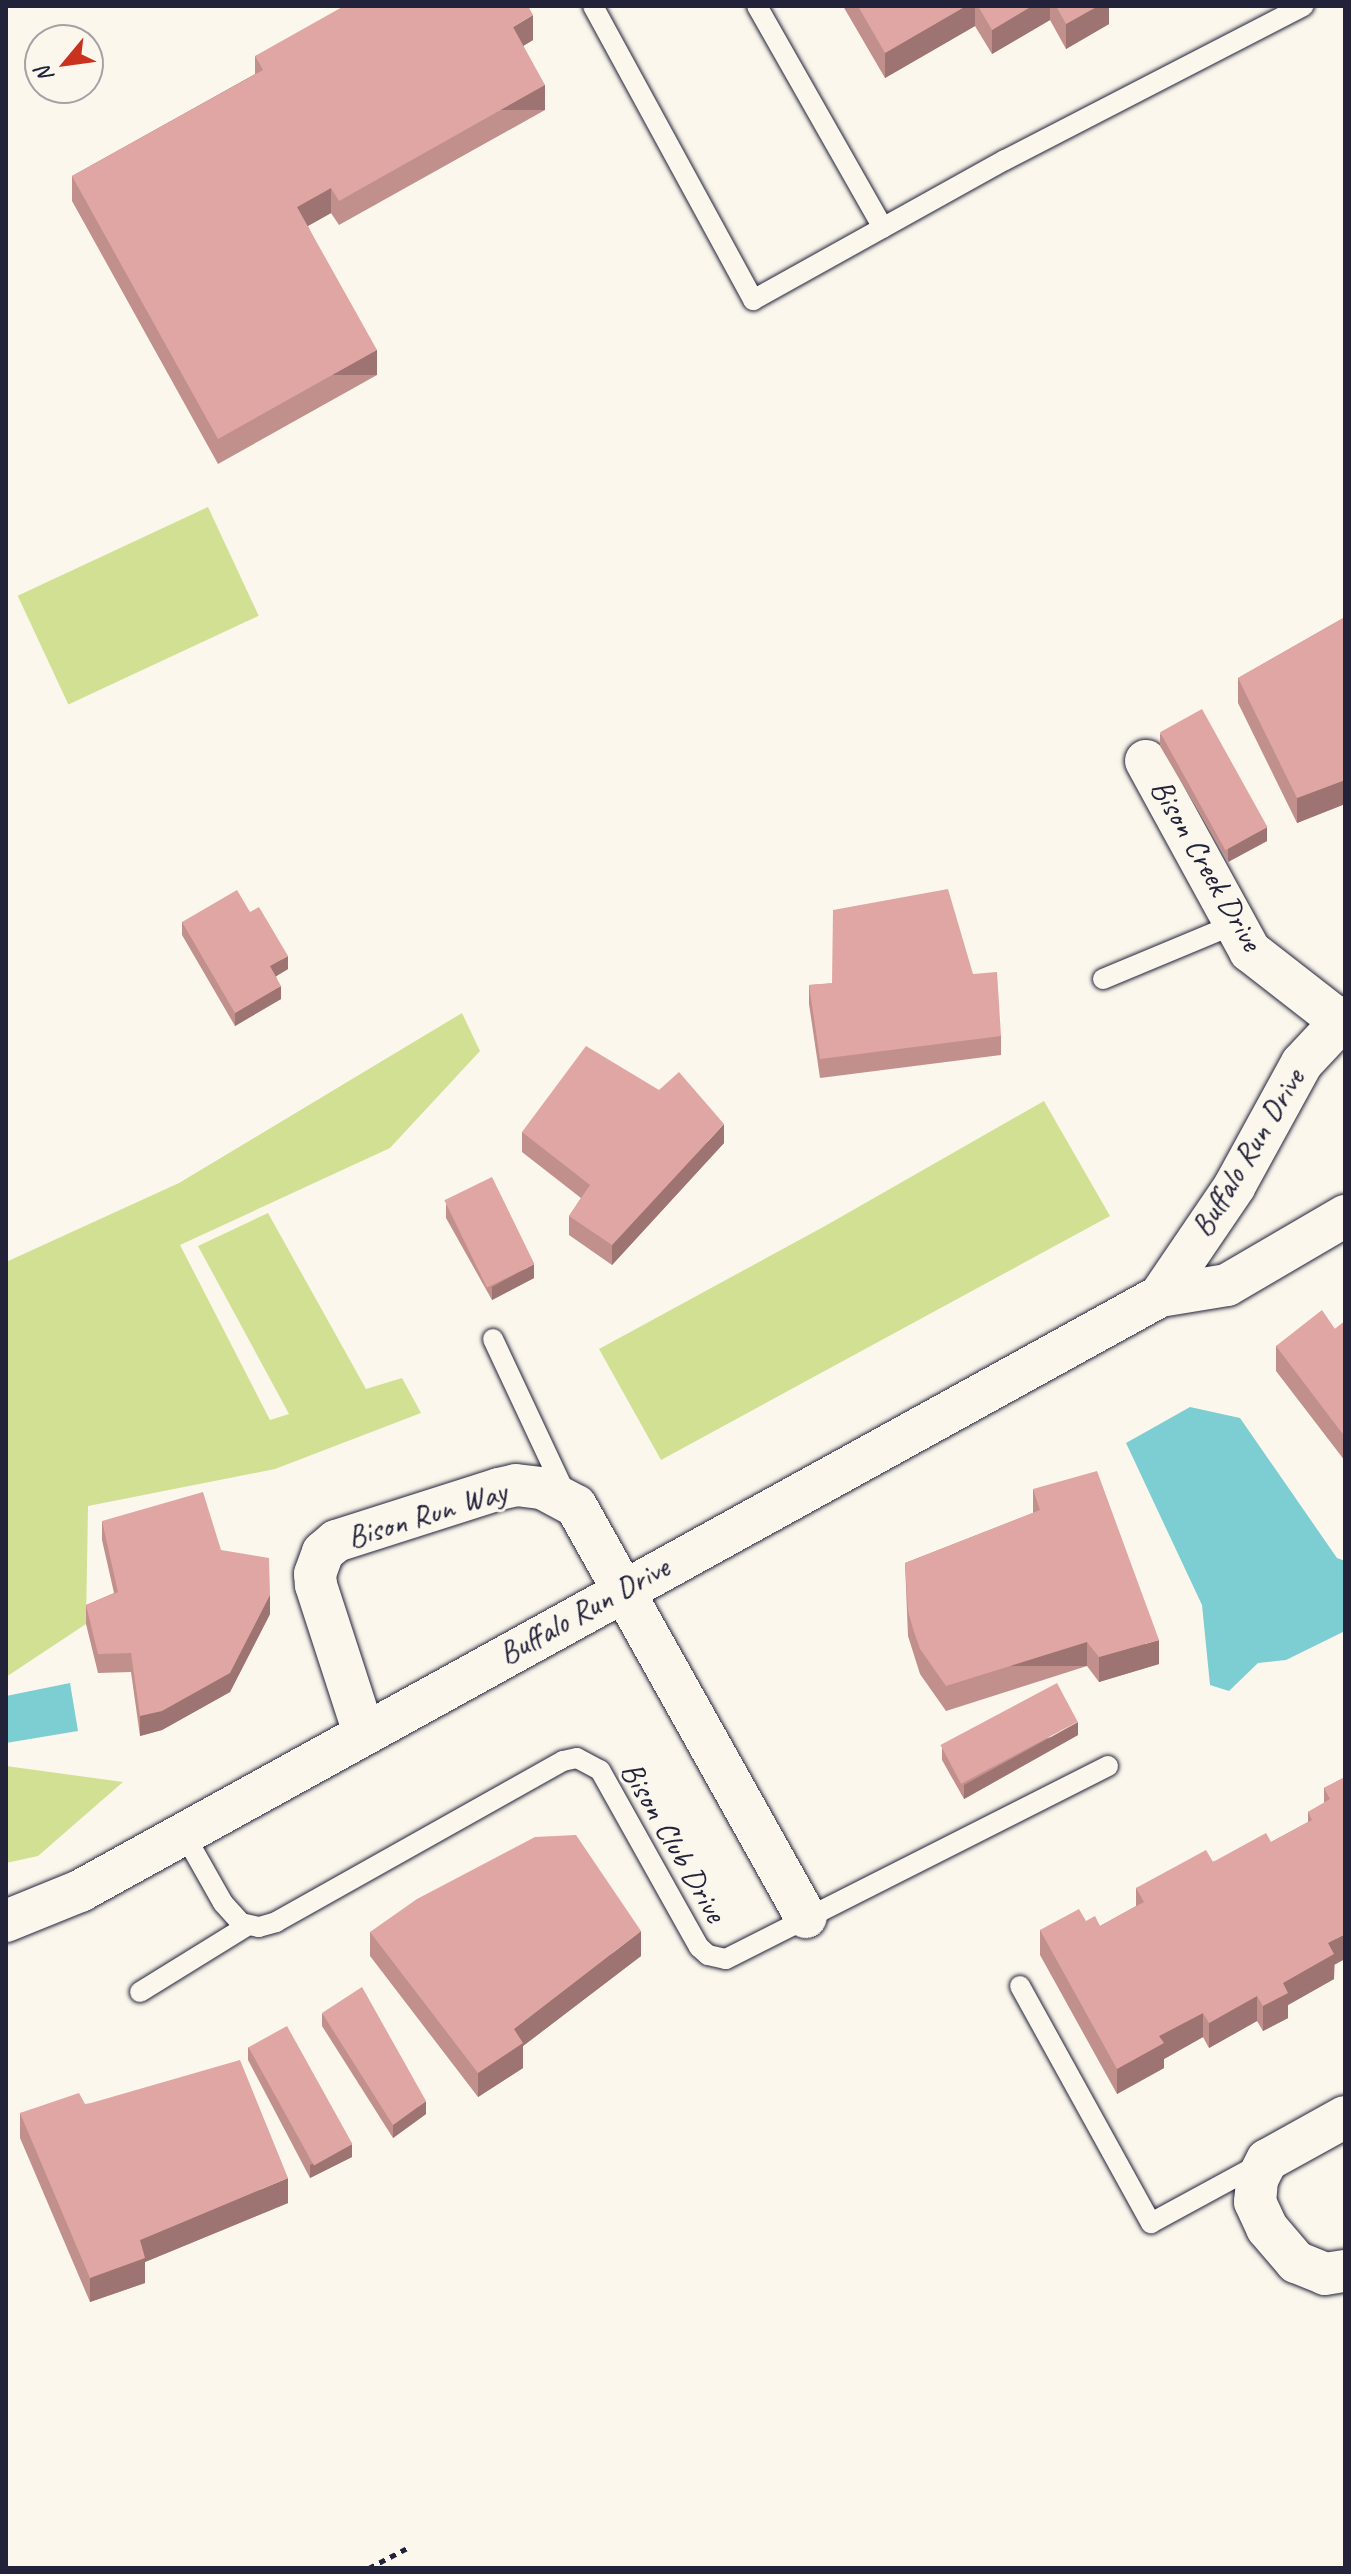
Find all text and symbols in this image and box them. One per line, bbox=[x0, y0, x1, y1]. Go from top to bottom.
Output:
north arrow bbox=[24, 24, 104, 104]
text: N bbox=[29, 62, 60, 87]
street label: Bison Creek Drive bbox=[1141, 772, 1271, 958]
street label: Buffalo Run Drive bbox=[1183, 1062, 1313, 1244]
street label: Bison Run Way bbox=[343, 1473, 511, 1557]
street label: Buffalo Run Drive bbox=[492, 1548, 676, 1674]
street label: Bison Club Drive bbox=[612, 1755, 734, 1929]

